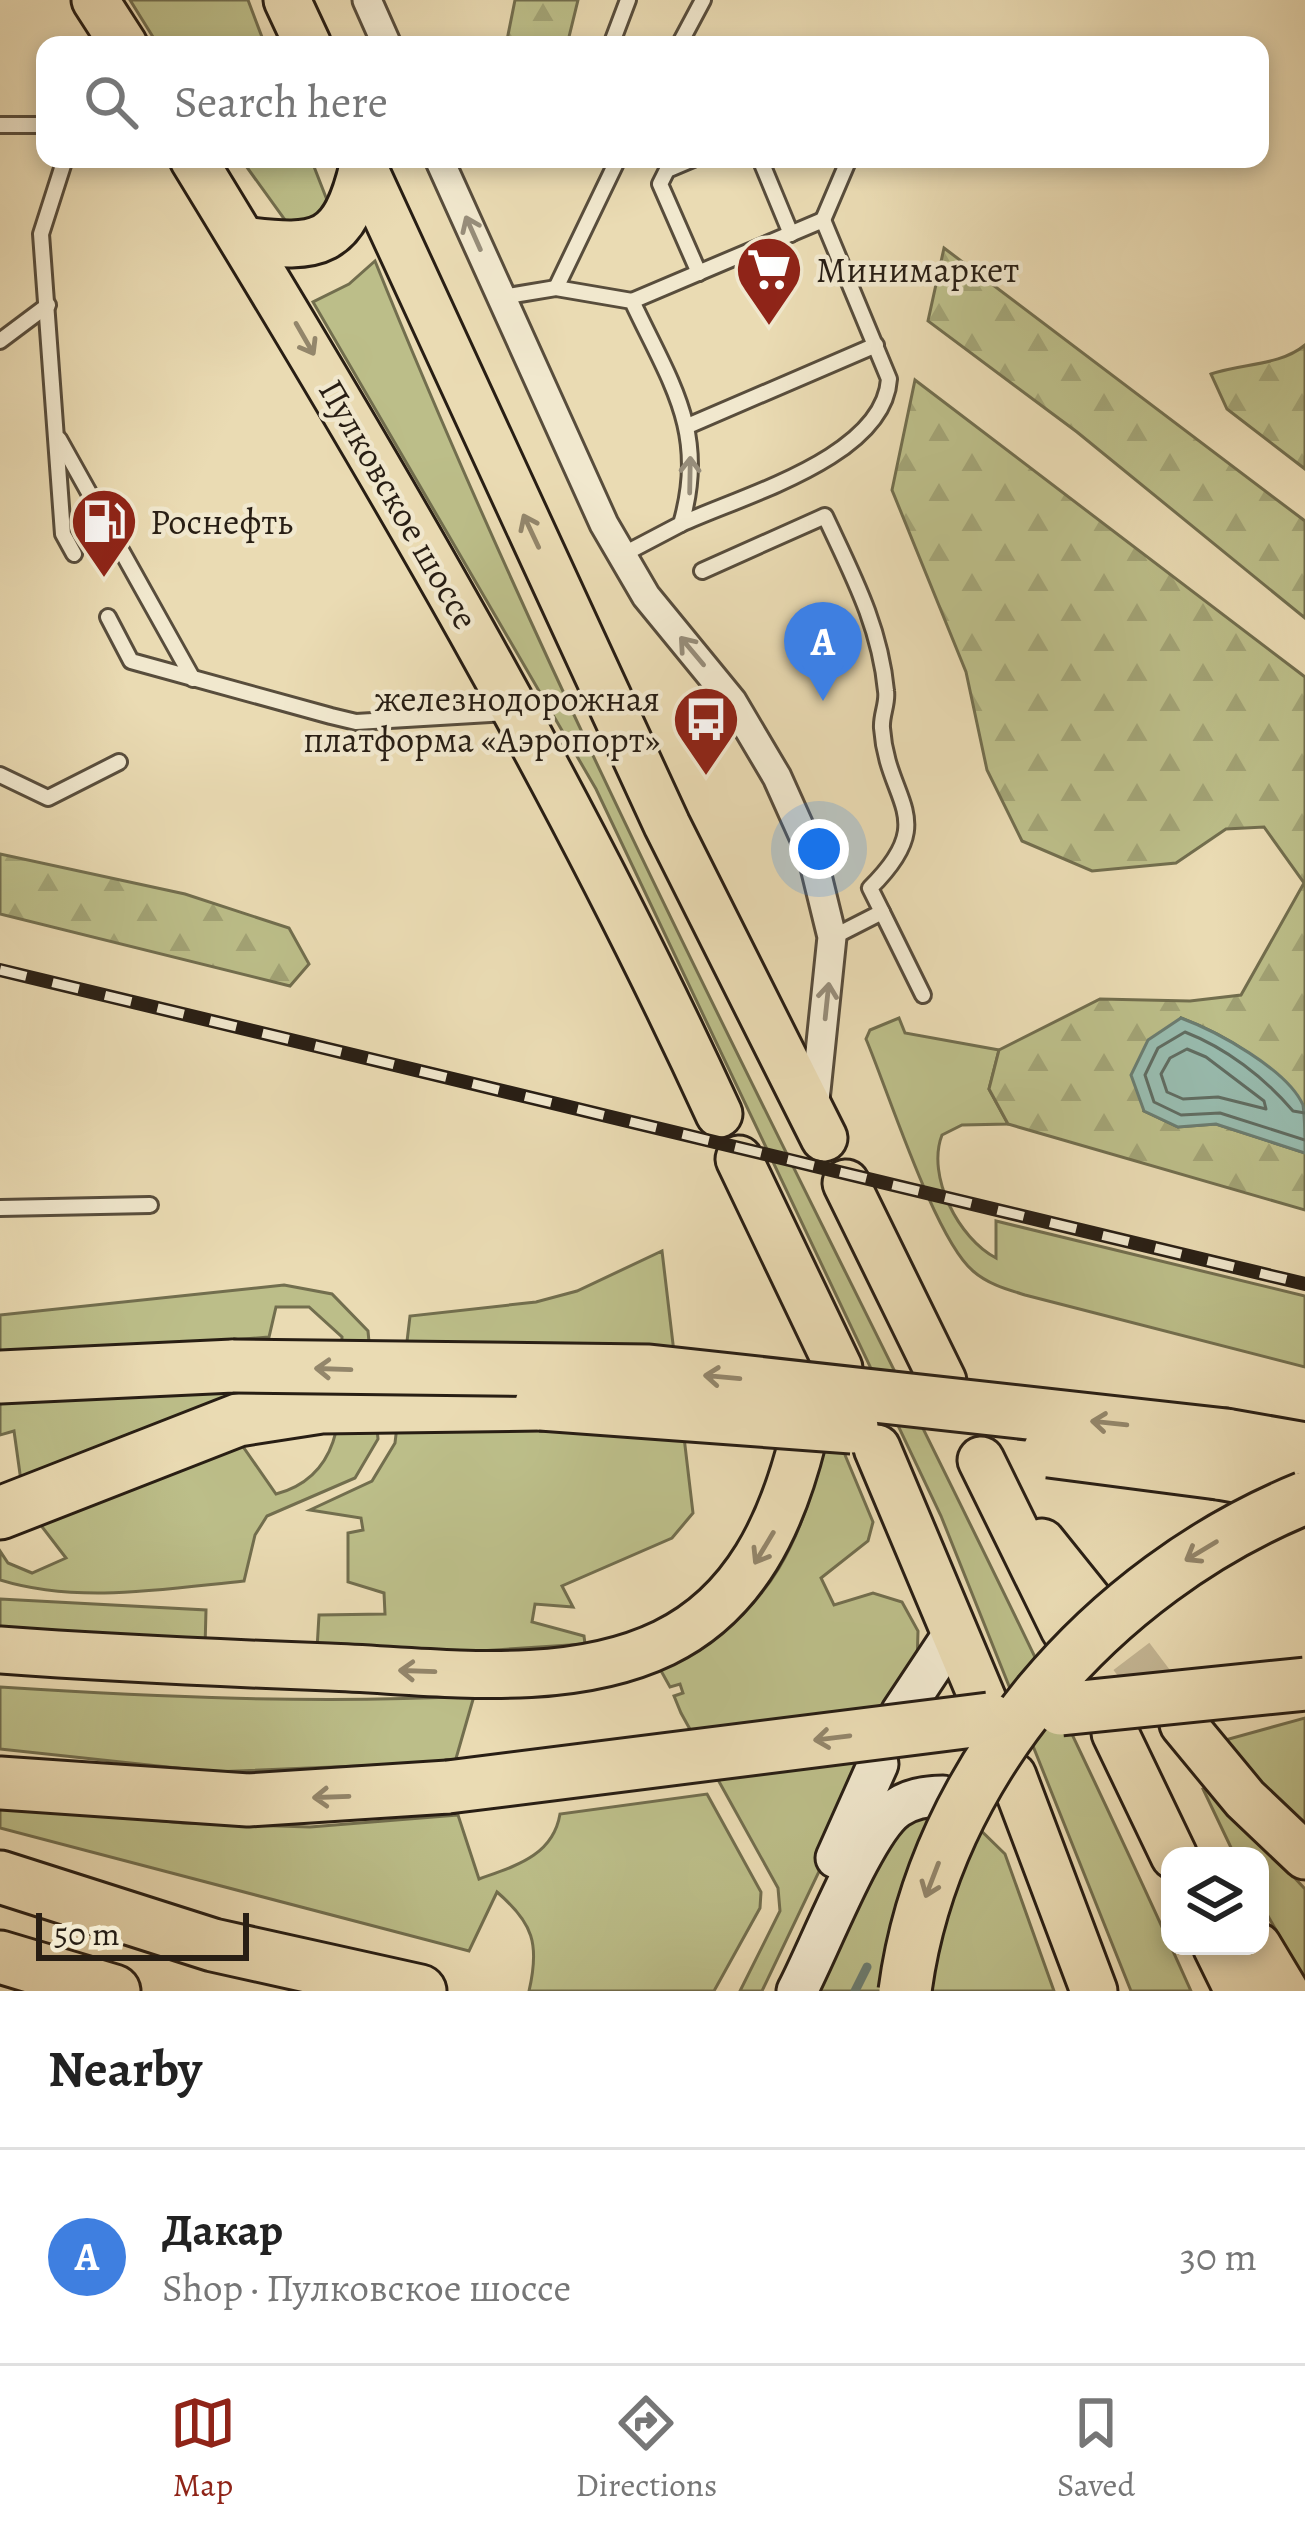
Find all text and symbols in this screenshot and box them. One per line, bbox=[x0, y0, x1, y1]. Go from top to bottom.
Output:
search box bbox=[36, 36, 1269, 168]
icon: search bbox=[78, 69, 144, 135]
text: Search here bbox=[174, 71, 388, 133]
one-way arrow bbox=[460, 216, 482, 252]
supermarket icon: Минимаркет bbox=[734, 234, 804, 328]
place label: Минимаркет bbox=[816, 245, 1019, 294]
one-way arrow bbox=[293, 321, 317, 356]
street label: Пулковское шоссе bbox=[307, 370, 491, 638]
one-way arrow bbox=[678, 456, 701, 495]
fuel station icon: Роснефть bbox=[69, 486, 139, 580]
place label: Роснефть bbox=[150, 497, 293, 546]
one-way arrow bbox=[519, 514, 541, 550]
pin: A bbox=[784, 602, 862, 701]
one-way arrow bbox=[679, 636, 706, 667]
place label: железнодорожная платформа «Аэропорт» bbox=[303, 674, 660, 764]
bus stop icon: железнодорожная платформа «Аэропорт» bbox=[671, 684, 741, 778]
your location bbox=[789, 819, 849, 879]
one-way arrow bbox=[816, 982, 838, 1021]
one-way arrow bbox=[314, 1357, 353, 1380]
one-way arrow bbox=[703, 1365, 742, 1388]
one-way arrow bbox=[1090, 1411, 1129, 1434]
one-way arrow bbox=[751, 1530, 775, 1565]
one-way arrow bbox=[1185, 1539, 1219, 1563]
one-way arrow bbox=[398, 1659, 437, 1682]
one-way arrow bbox=[813, 1728, 852, 1750]
one-way arrow bbox=[312, 1786, 351, 1809]
map controls bbox=[1161, 1847, 1269, 1955]
button: layers bbox=[1161, 1847, 1269, 1955]
one-way arrow bbox=[920, 1860, 942, 1897]
scale bar bbox=[36, 1907, 249, 1960]
text: 50 m bbox=[54, 1911, 120, 1956]
text: Nearby bbox=[48, 2034, 202, 2104]
text: Дакар bbox=[162, 2199, 283, 2261]
text: A bbox=[75, 2230, 99, 2283]
text: 30 m bbox=[1180, 2230, 1257, 2283]
text: Shop · Пулковское шоссе bbox=[162, 2261, 571, 2314]
tab: Map bbox=[170, 2390, 236, 2507]
tab: Directions bbox=[576, 2390, 717, 2507]
tab: Saved bbox=[1057, 2390, 1135, 2507]

